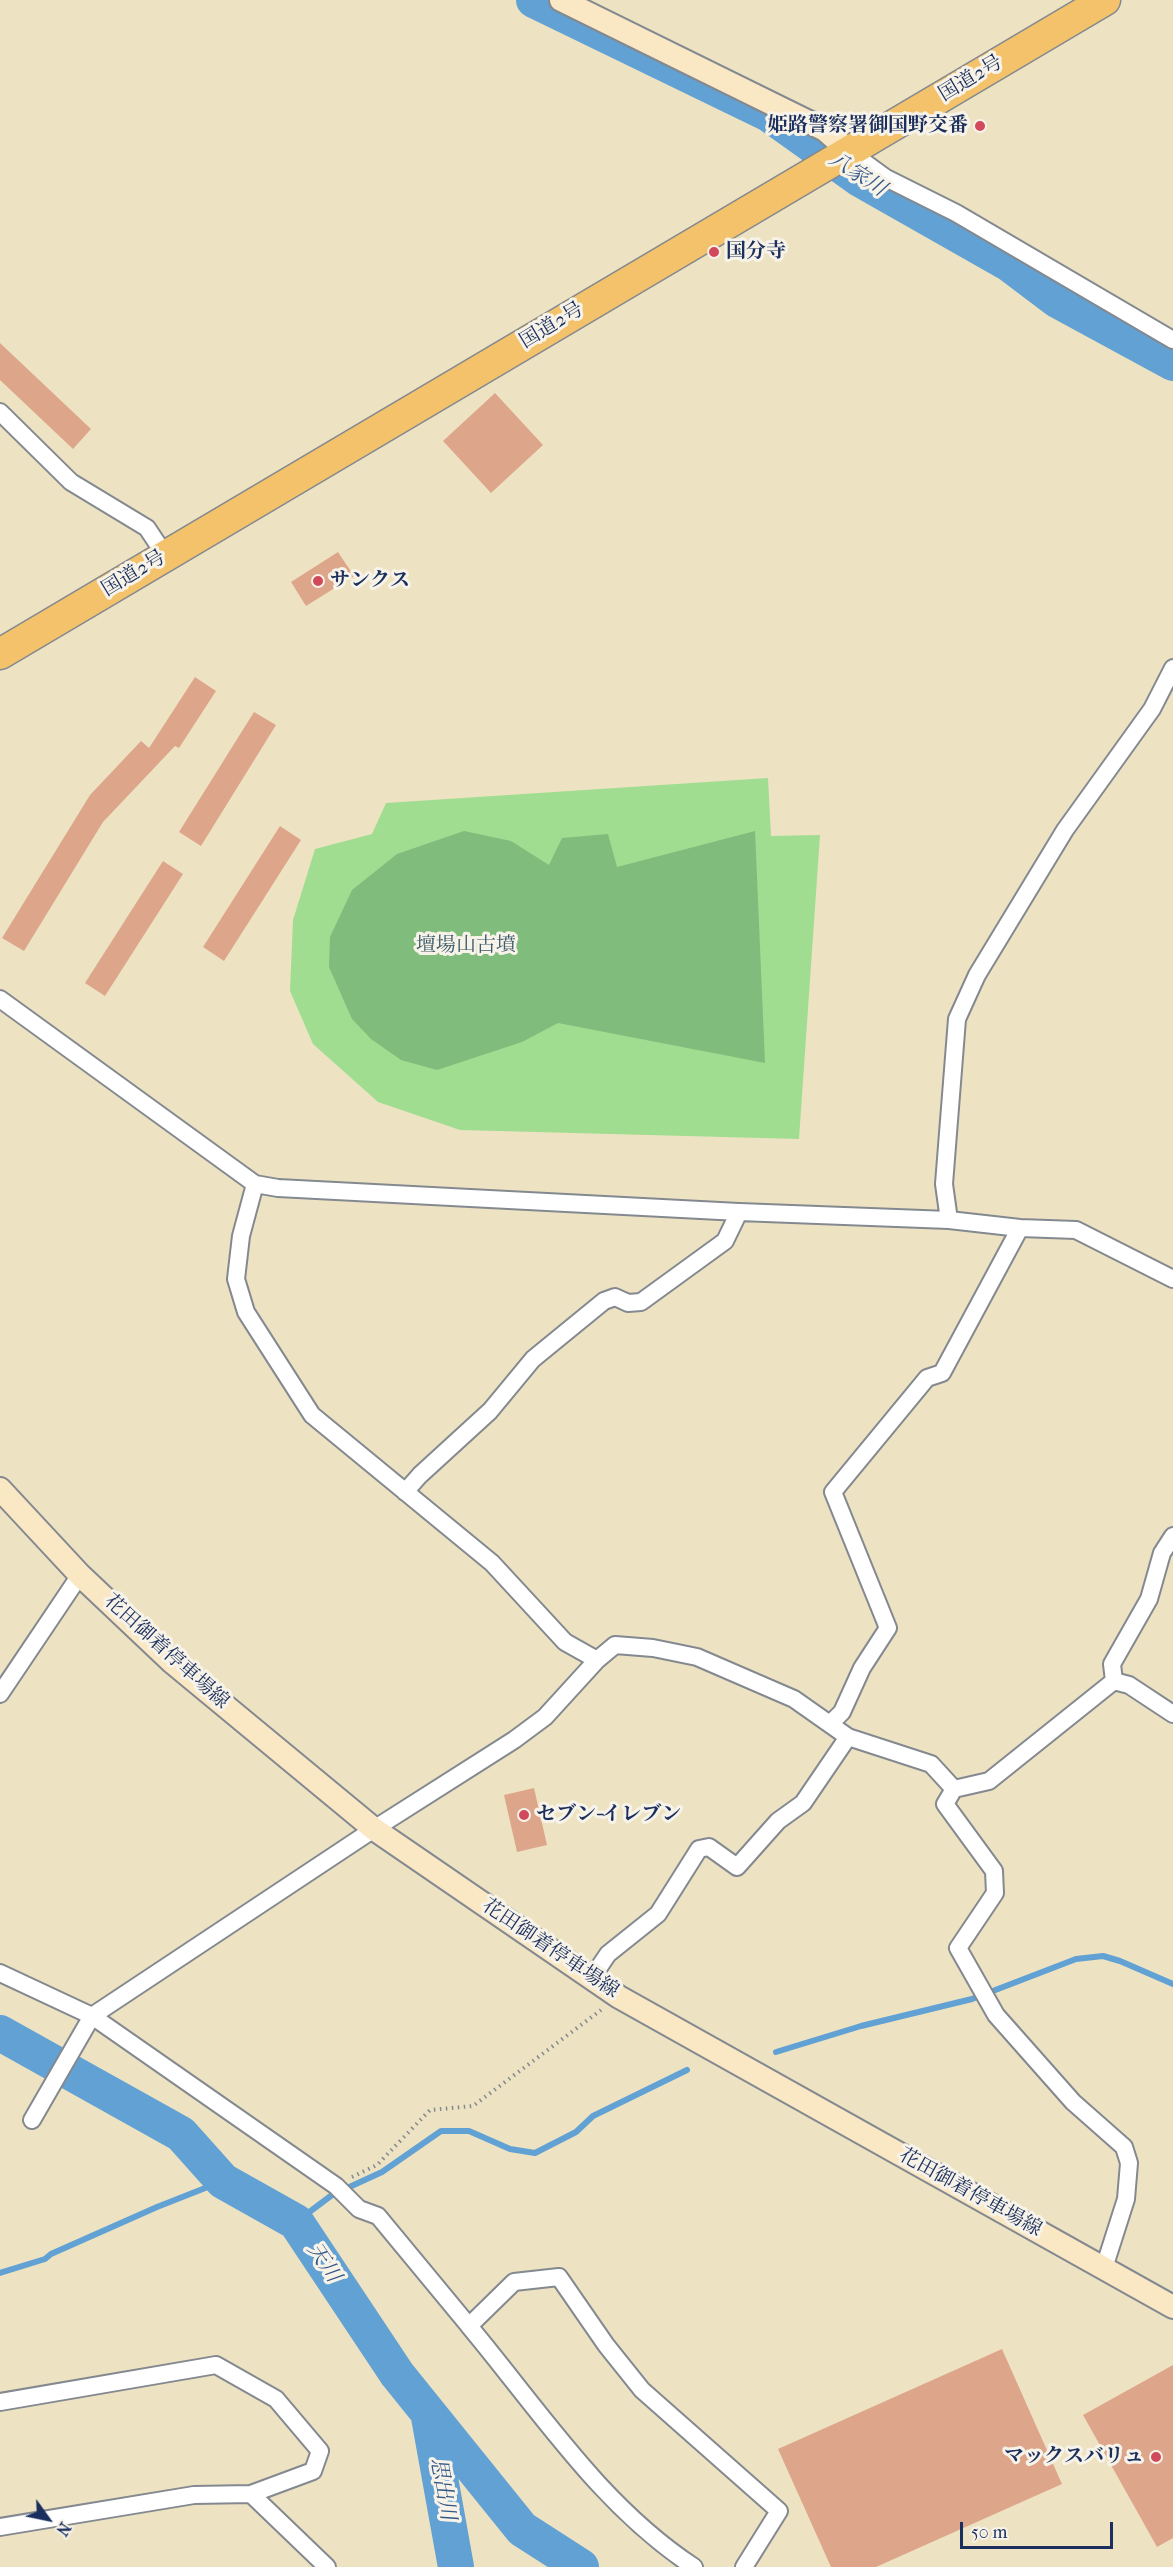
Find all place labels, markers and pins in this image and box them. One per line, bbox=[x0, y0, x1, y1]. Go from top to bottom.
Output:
place label: 姫路警察署御国野交番 bbox=[768, 114, 968, 138]
marker: 姫路警察署御国野交番 bbox=[973, 119, 987, 133]
place label: 国分寺 bbox=[726, 240, 786, 264]
marker: 国分寺 bbox=[707, 245, 721, 259]
place label: サンクス bbox=[330, 569, 410, 593]
marker: サンクス bbox=[311, 574, 325, 588]
place label: セブン-イレブン bbox=[536, 1803, 681, 1827]
marker: セブン-イレブン bbox=[517, 1808, 531, 1822]
place label: マックスバリュ bbox=[1004, 2445, 1144, 2469]
marker: マックスバリュ bbox=[1149, 2450, 1163, 2464]

